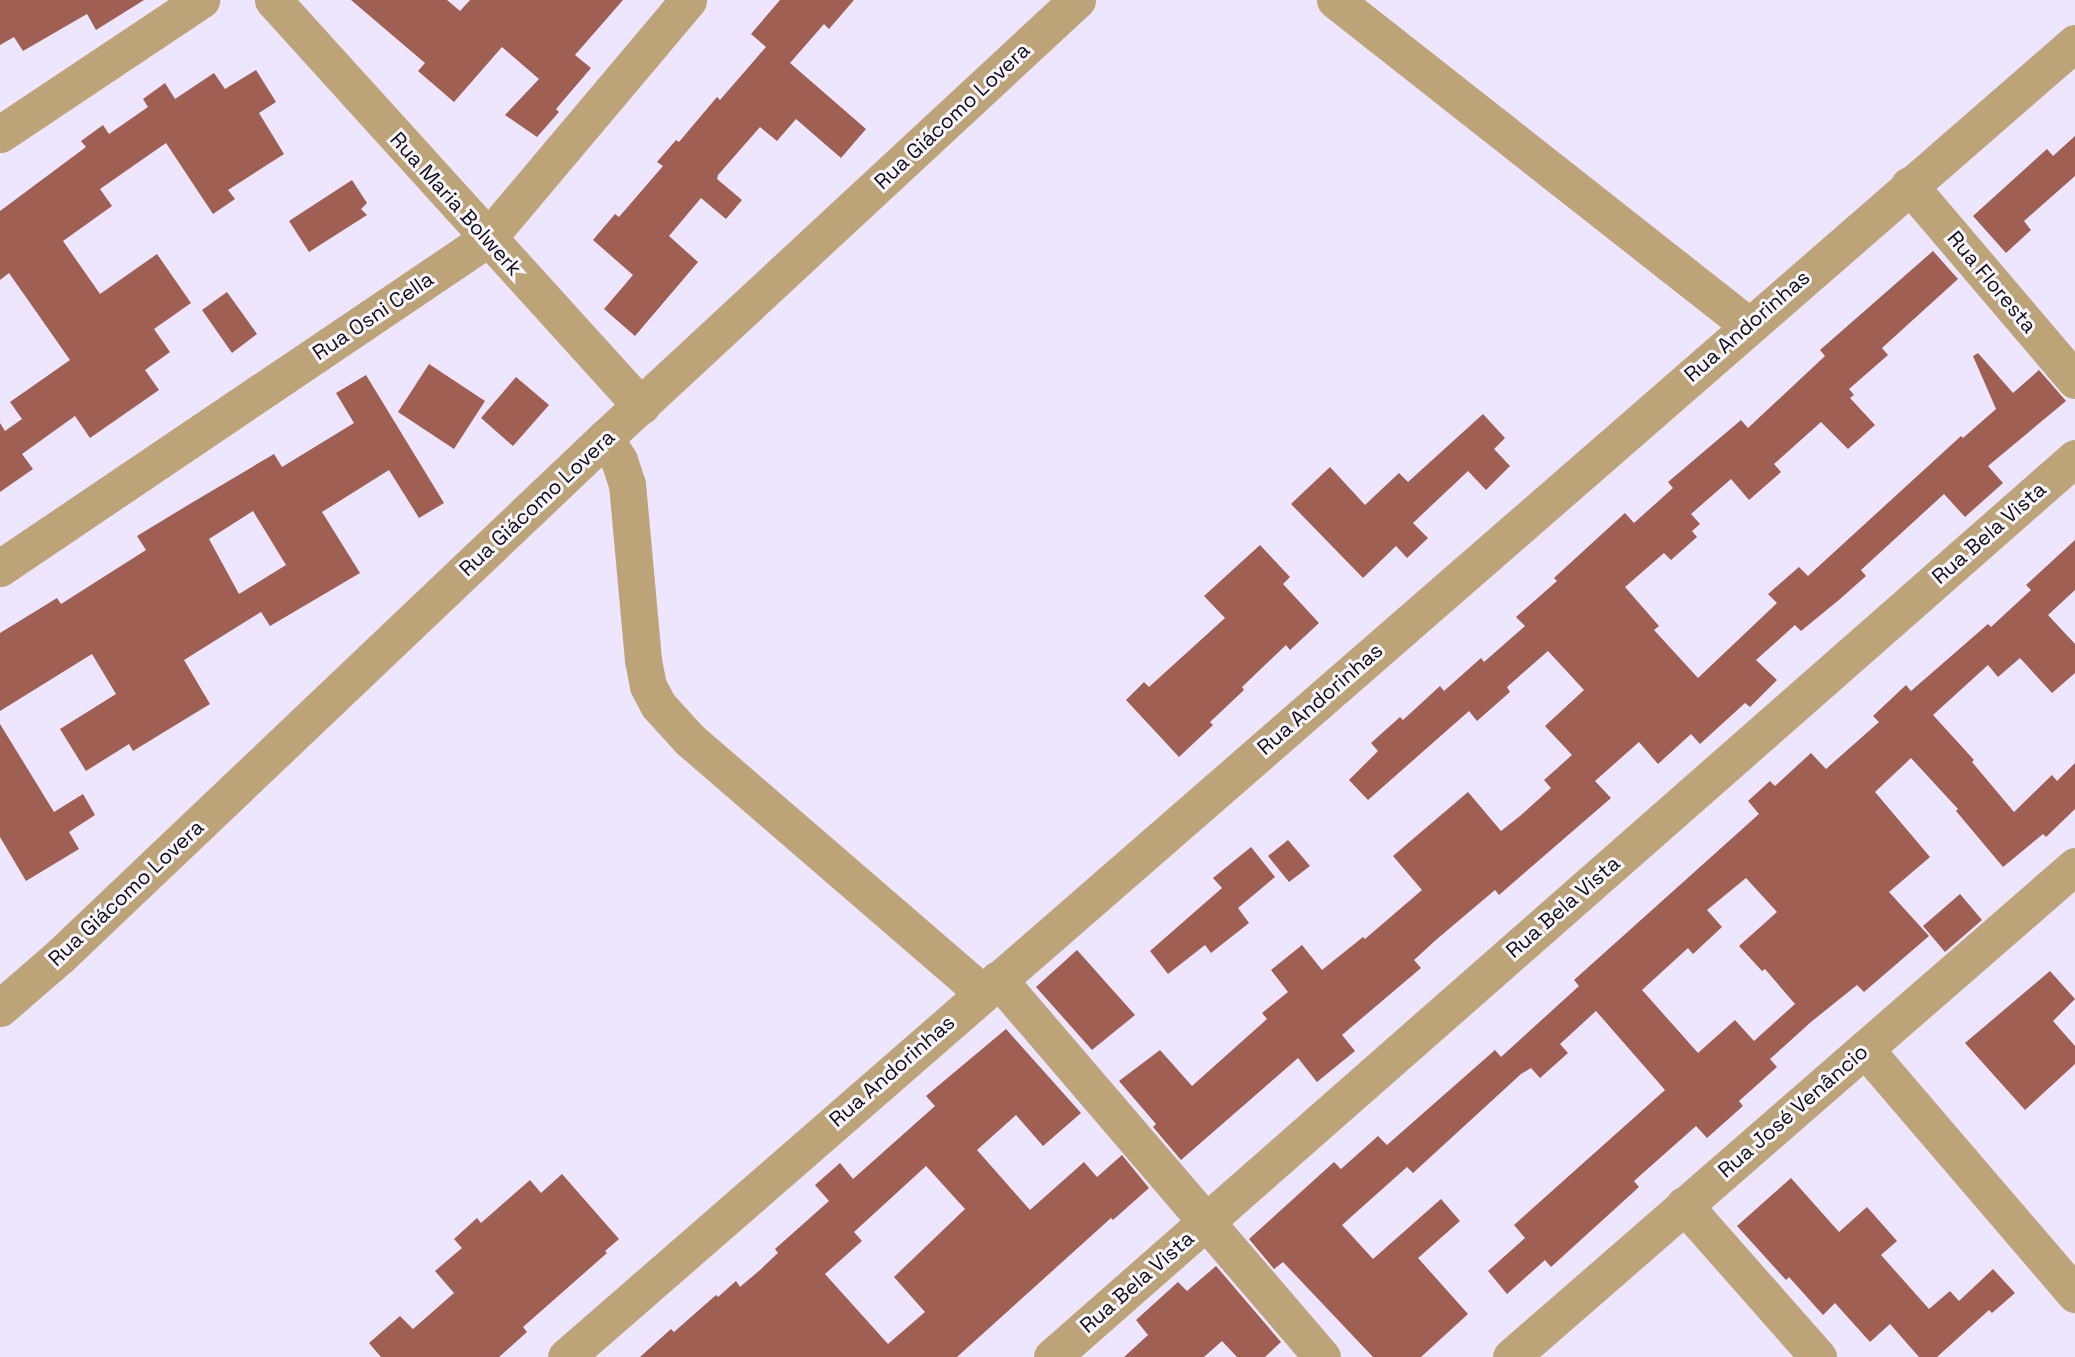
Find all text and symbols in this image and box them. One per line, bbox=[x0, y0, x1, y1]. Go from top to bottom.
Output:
street label: Rua Giácomo Lovera bbox=[869, 37, 1035, 195]
street label: Rua Maria Bolwerk bbox=[385, 127, 527, 281]
street label: Rua Floresta bbox=[1942, 226, 2042, 338]
street label: Rua Andorinhas bbox=[1679, 265, 1815, 387]
street label: Rua Osni Cella bbox=[308, 266, 438, 366]
street label: Rua Giácomo Lovera bbox=[454, 424, 620, 582]
street label: Rua Bela Vista bbox=[1927, 477, 2051, 589]
street label: Rua Andorinhas bbox=[1252, 638, 1388, 760]
street label: Rua Giácomo Lovera bbox=[43, 814, 209, 972]
street label: Rua Bela Vista bbox=[1501, 851, 1625, 963]
street label: Rua Andorinhas bbox=[824, 1010, 960, 1132]
street label: Rua José Venâncio bbox=[1713, 1039, 1873, 1183]
street label: Rua Bela Vista bbox=[1075, 1226, 1199, 1338]

